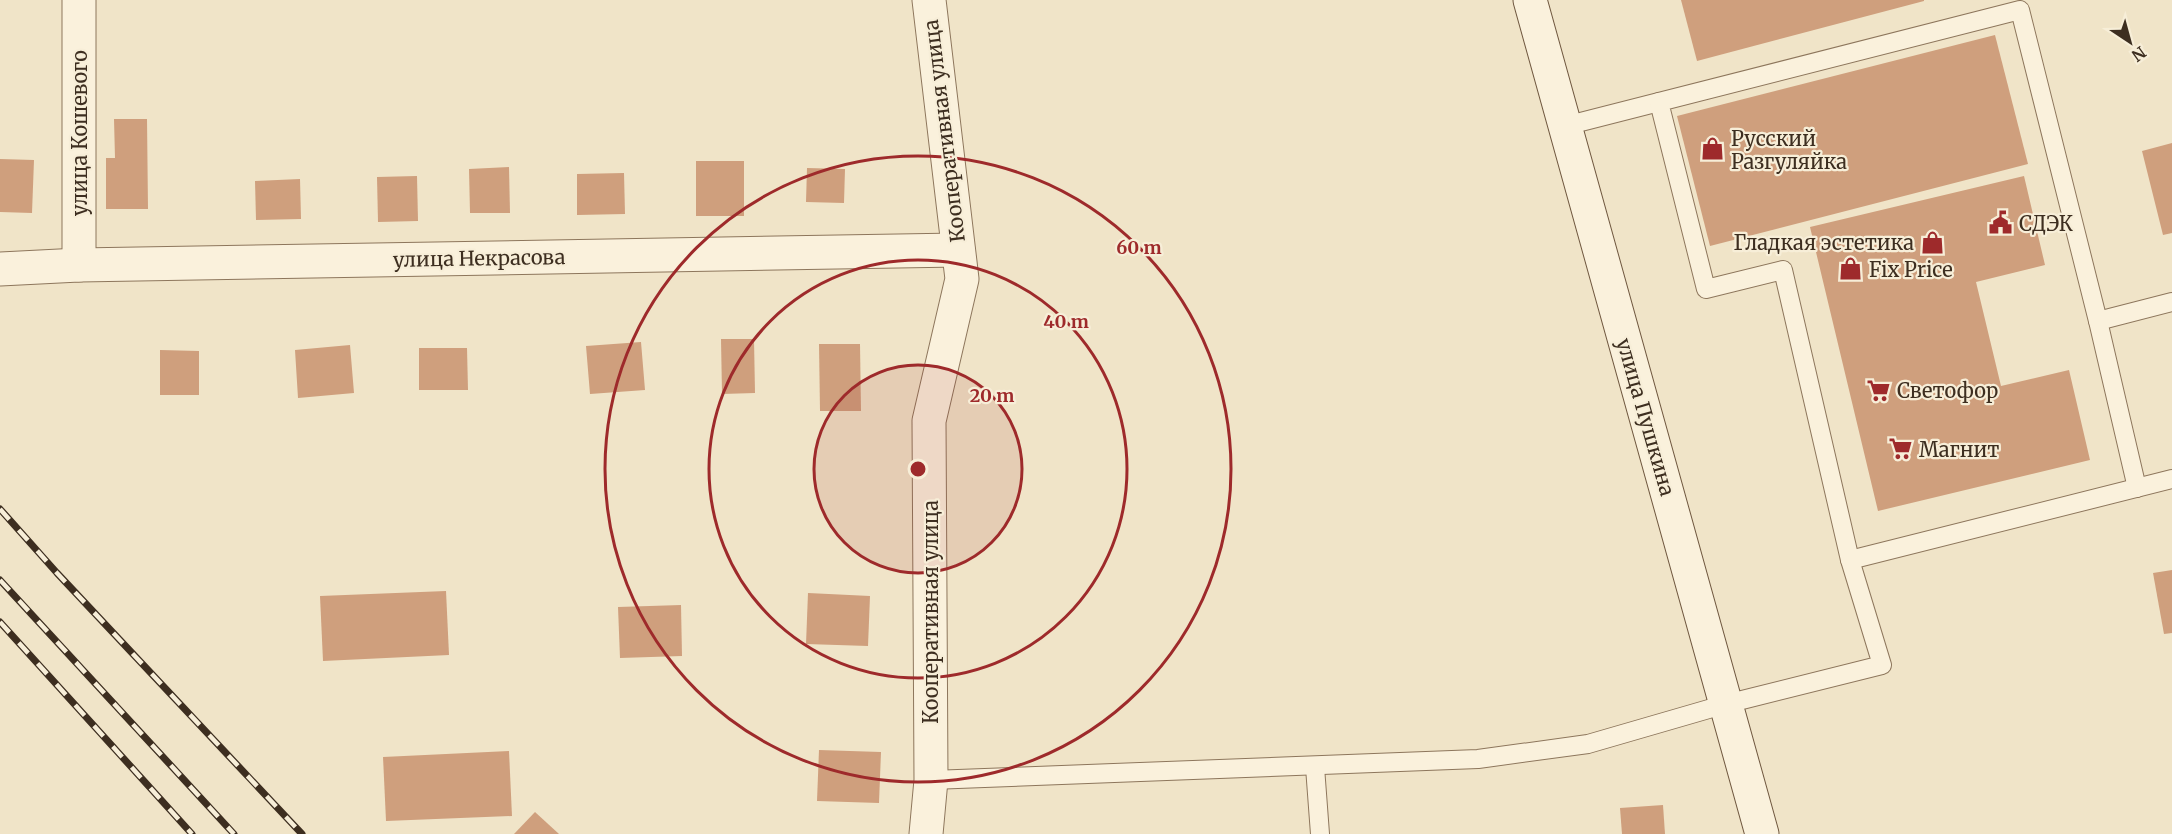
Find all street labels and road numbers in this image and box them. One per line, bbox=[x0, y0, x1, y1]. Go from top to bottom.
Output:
street label: Кооперативная улица bbox=[918, 18, 970, 244]
street label: улица Кошевого bbox=[67, 50, 92, 216]
street label: улица Некрасова bbox=[393, 244, 566, 272]
street label: улица Пушкина bbox=[1612, 335, 1681, 499]
street label: Кооперативная улица bbox=[918, 500, 943, 724]

